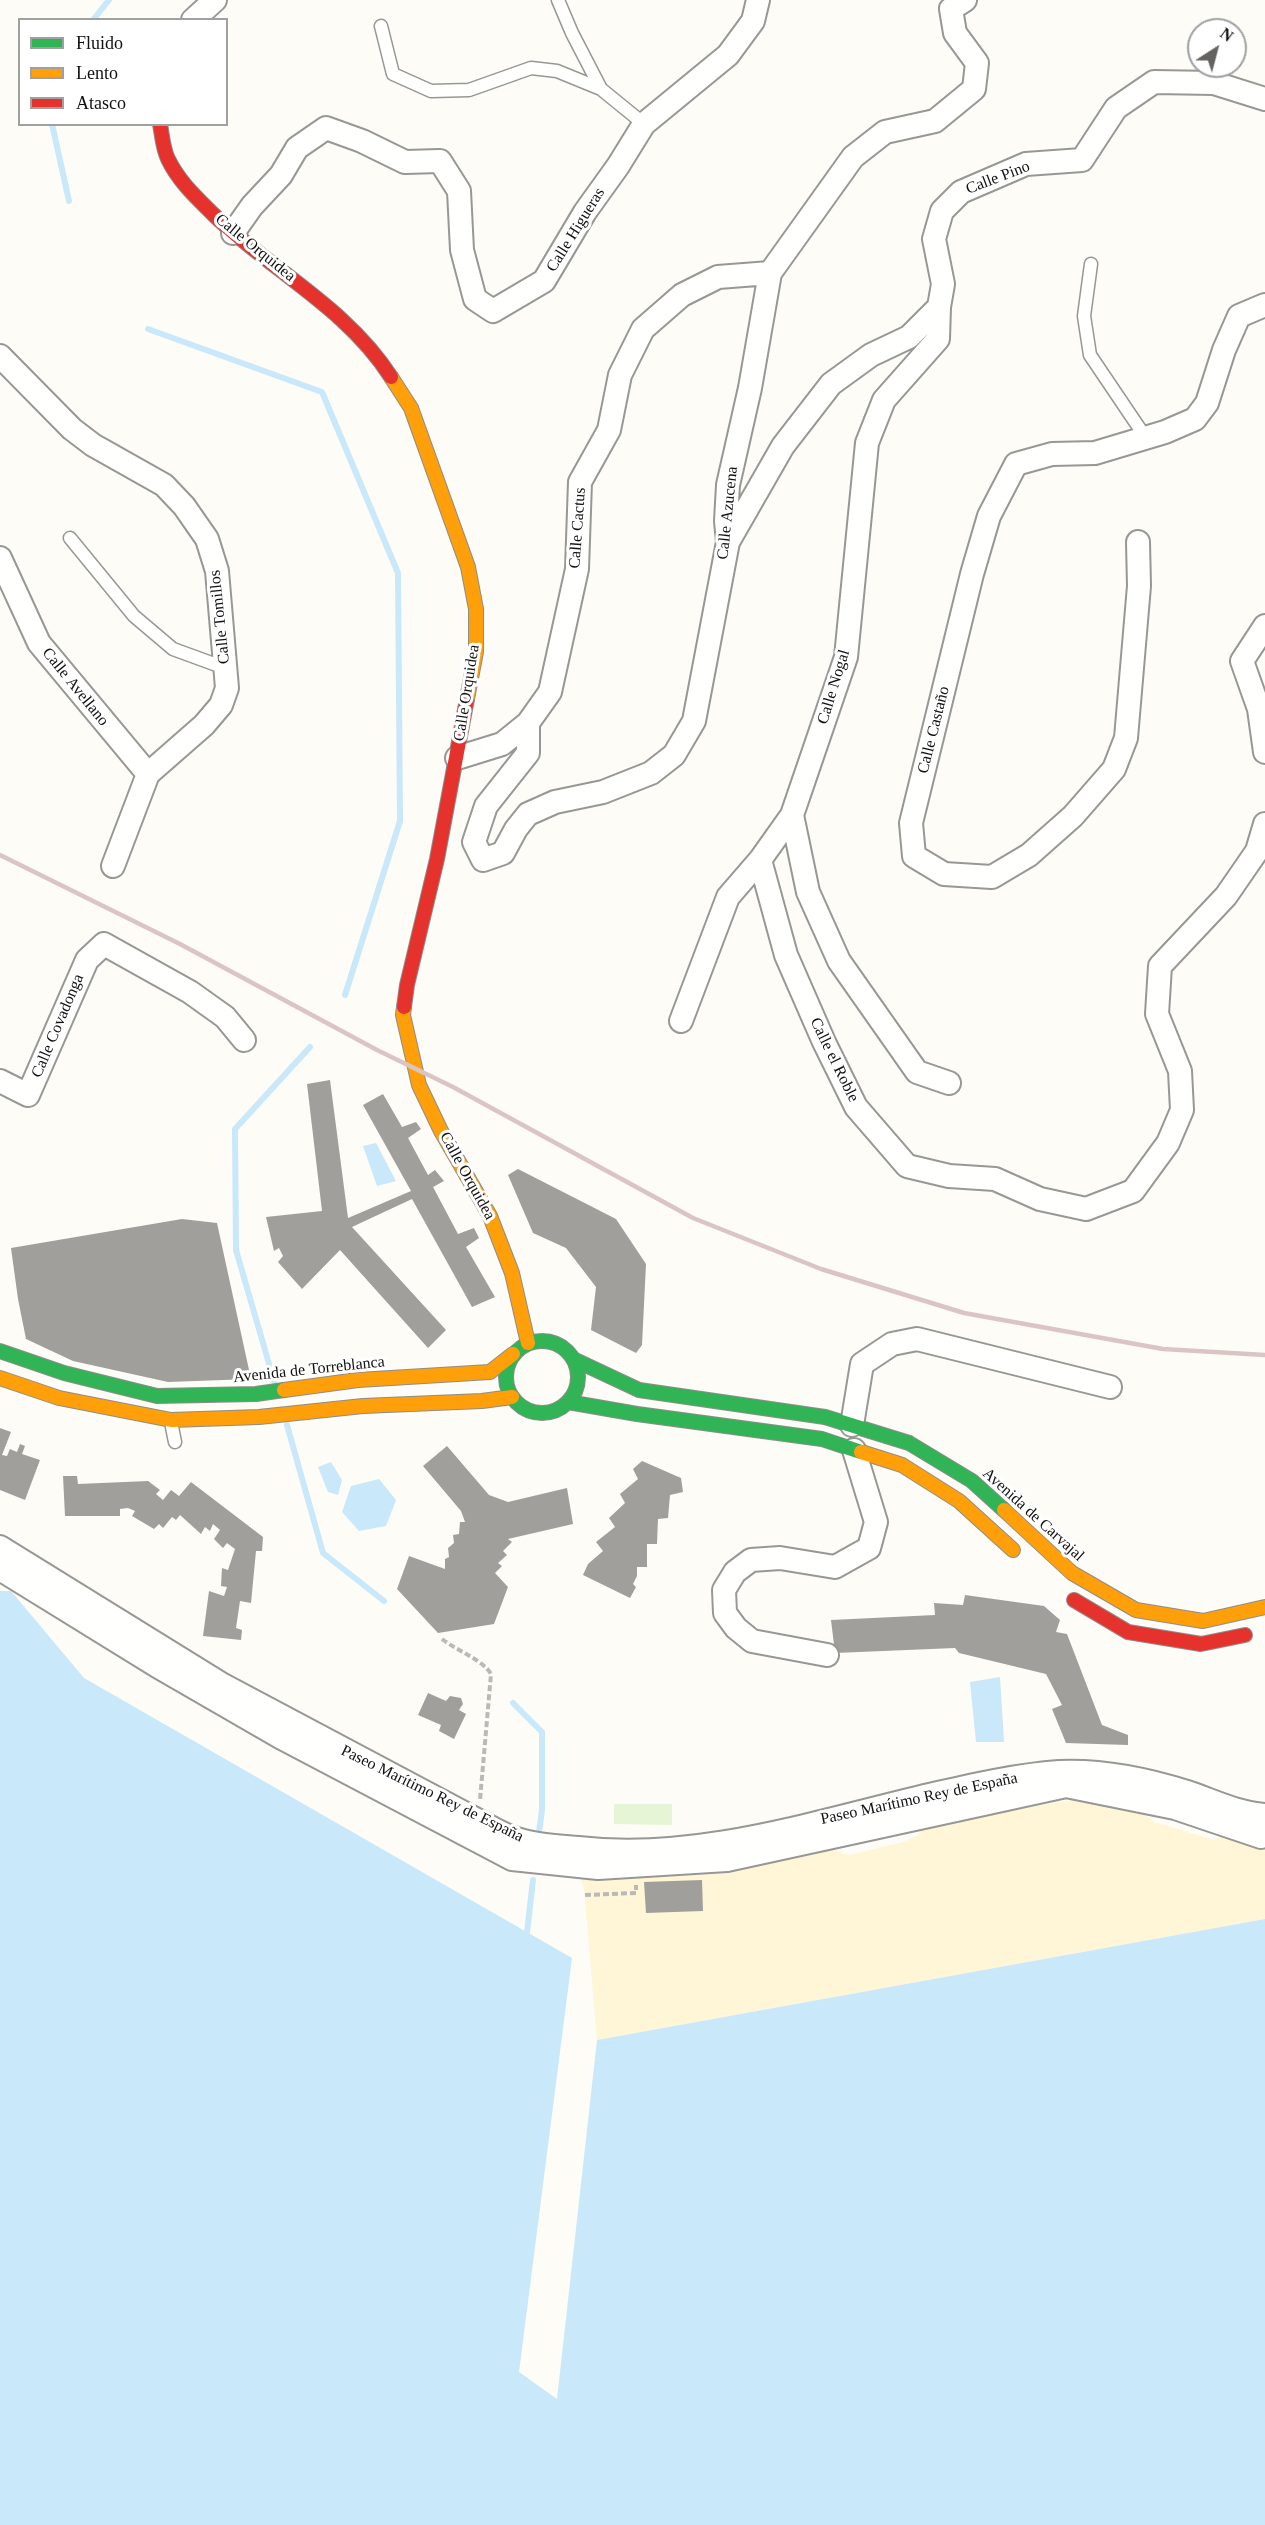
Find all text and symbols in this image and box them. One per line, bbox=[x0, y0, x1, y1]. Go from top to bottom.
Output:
legend bbox=[18, 18, 228, 126]
north arrow bbox=[1187, 18, 1247, 78]
text: N bbox=[1217, 24, 1236, 45]
text: Fluido bbox=[76, 33, 123, 53]
text: Lento bbox=[76, 63, 118, 83]
text: Atasco bbox=[76, 93, 126, 113]
street label: Calle Pino bbox=[963, 157, 1033, 199]
street label: Calle Higueras bbox=[543, 184, 609, 276]
street label: Calle Orquidea bbox=[211, 210, 299, 286]
street label: Calle Azucena bbox=[714, 465, 742, 561]
street label: Calle Cactus bbox=[566, 487, 590, 569]
street label: Calle Tomillos bbox=[206, 569, 234, 665]
street label: Calle Orquidea bbox=[450, 643, 484, 743]
street label: Calle Avellano bbox=[38, 644, 112, 730]
street label: Calle Nogal bbox=[814, 647, 854, 727]
street label: Calle Castaño bbox=[914, 684, 954, 776]
street label: Calle Covadonga bbox=[28, 971, 88, 1081]
street label: Calle el Roble bbox=[805, 1015, 863, 1105]
street label: Calle Orquidea bbox=[435, 1129, 499, 1223]
street label: Avenida de Torreblanca bbox=[232, 1352, 386, 1388]
street label: Avenida de Carvajal bbox=[978, 1464, 1088, 1566]
street label: Paseo Marítimo Rey de España bbox=[338, 1741, 526, 1847]
street label: Paseo Marítimo Rey de España bbox=[819, 1769, 1019, 1829]

